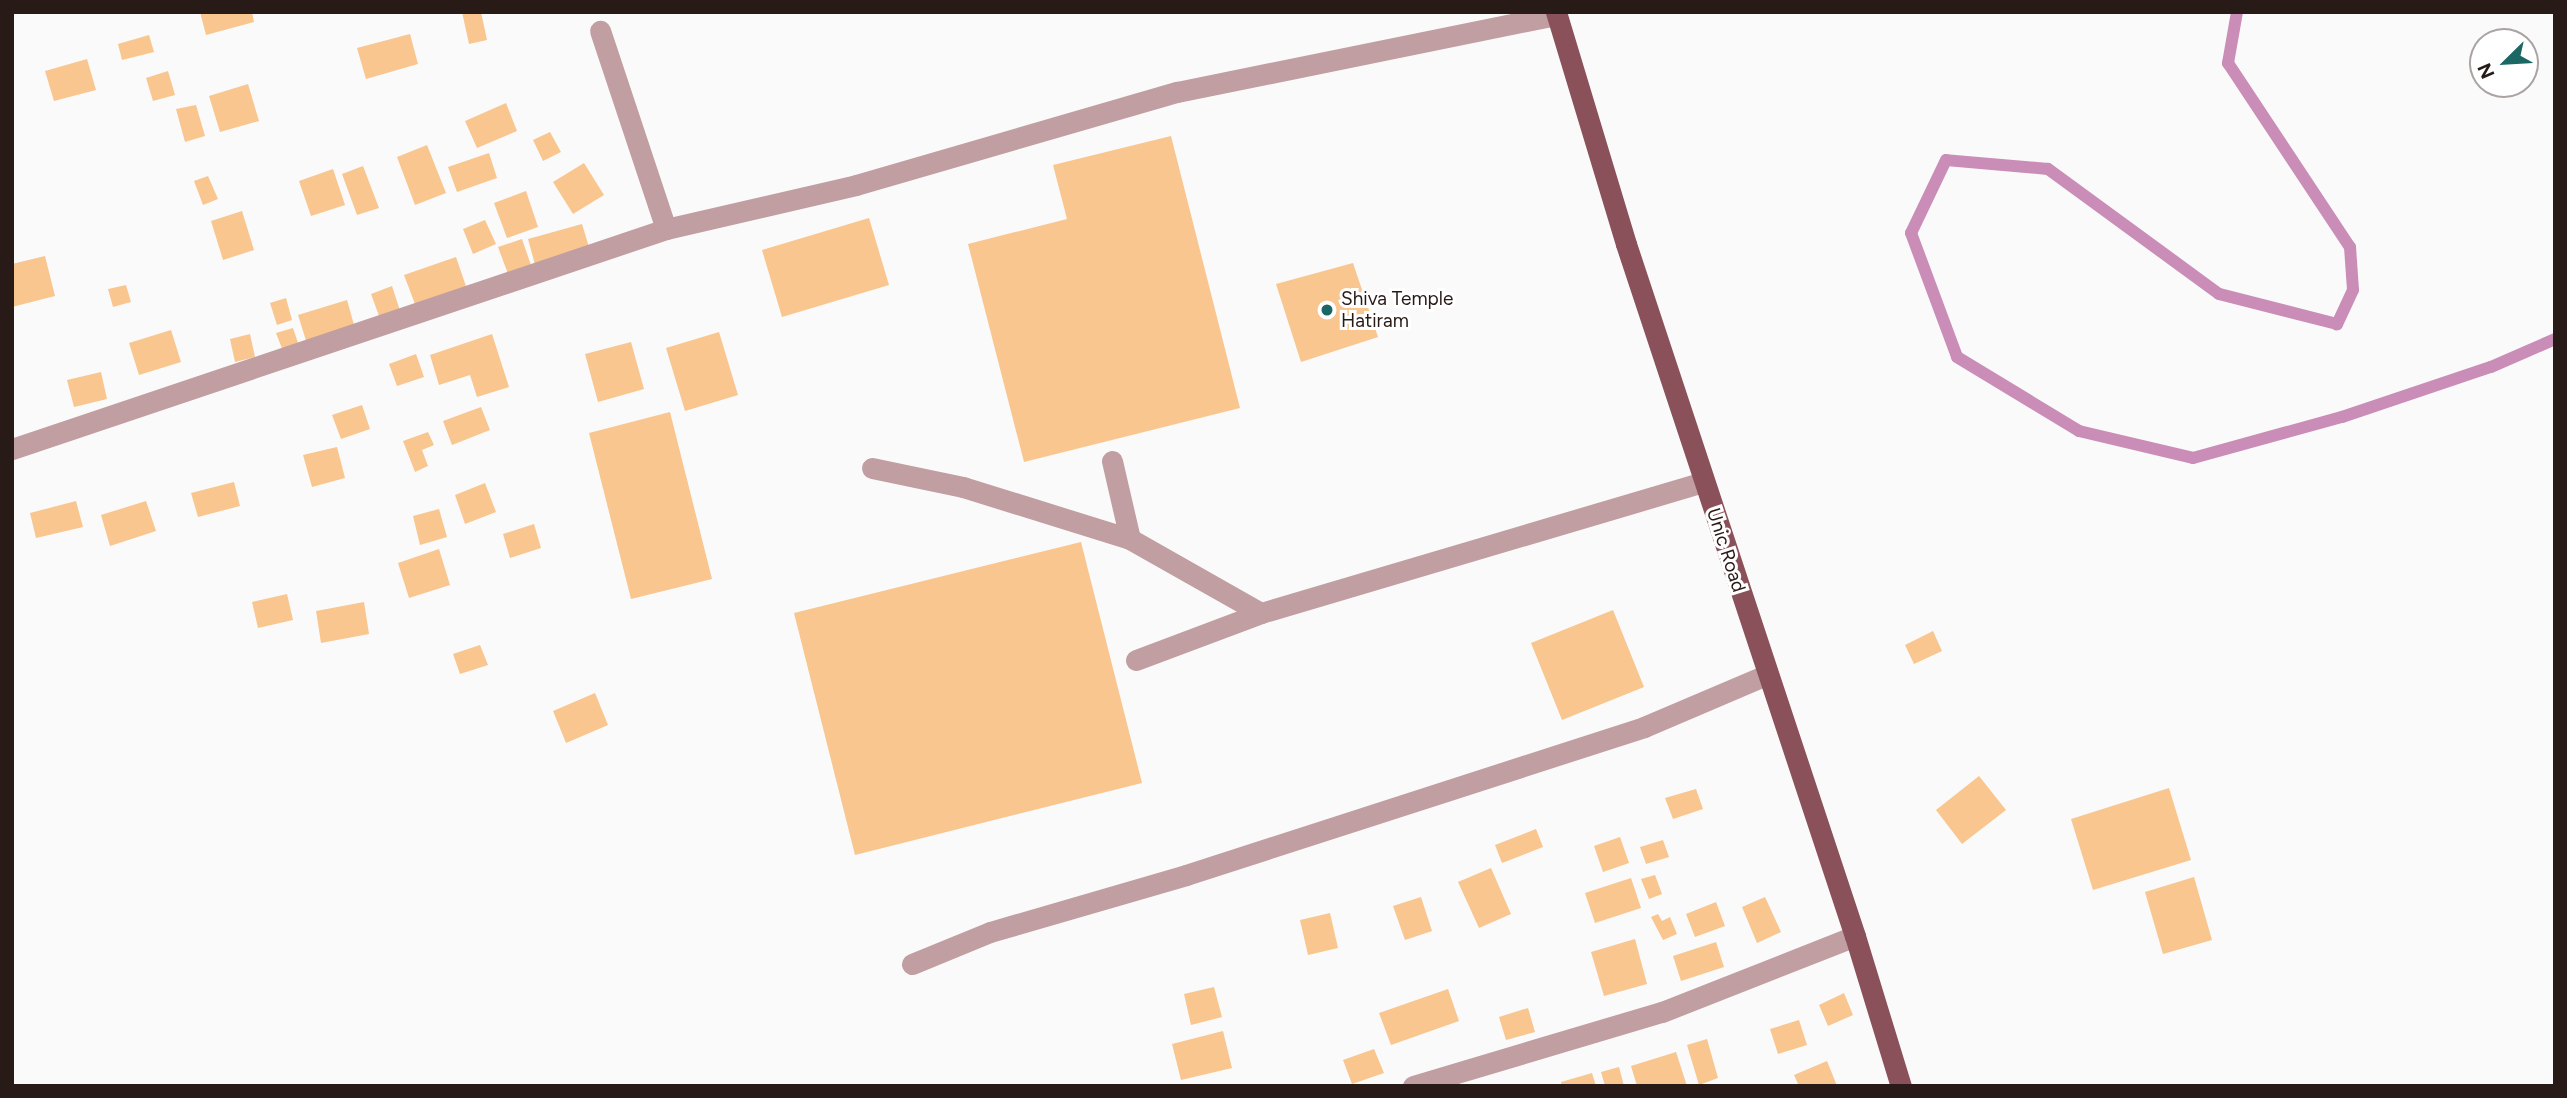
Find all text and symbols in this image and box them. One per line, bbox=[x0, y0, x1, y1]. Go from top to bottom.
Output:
north arrow bbox=[2469, 28, 2539, 98]
text: N bbox=[2473, 60, 2500, 82]
place label: Shiva Temple Hatiram bbox=[1341, 288, 1453, 332]
marker: Shiva Temple Hatiram bbox=[1319, 302, 1335, 318]
street label: Unic Road bbox=[1702, 505, 1750, 595]

